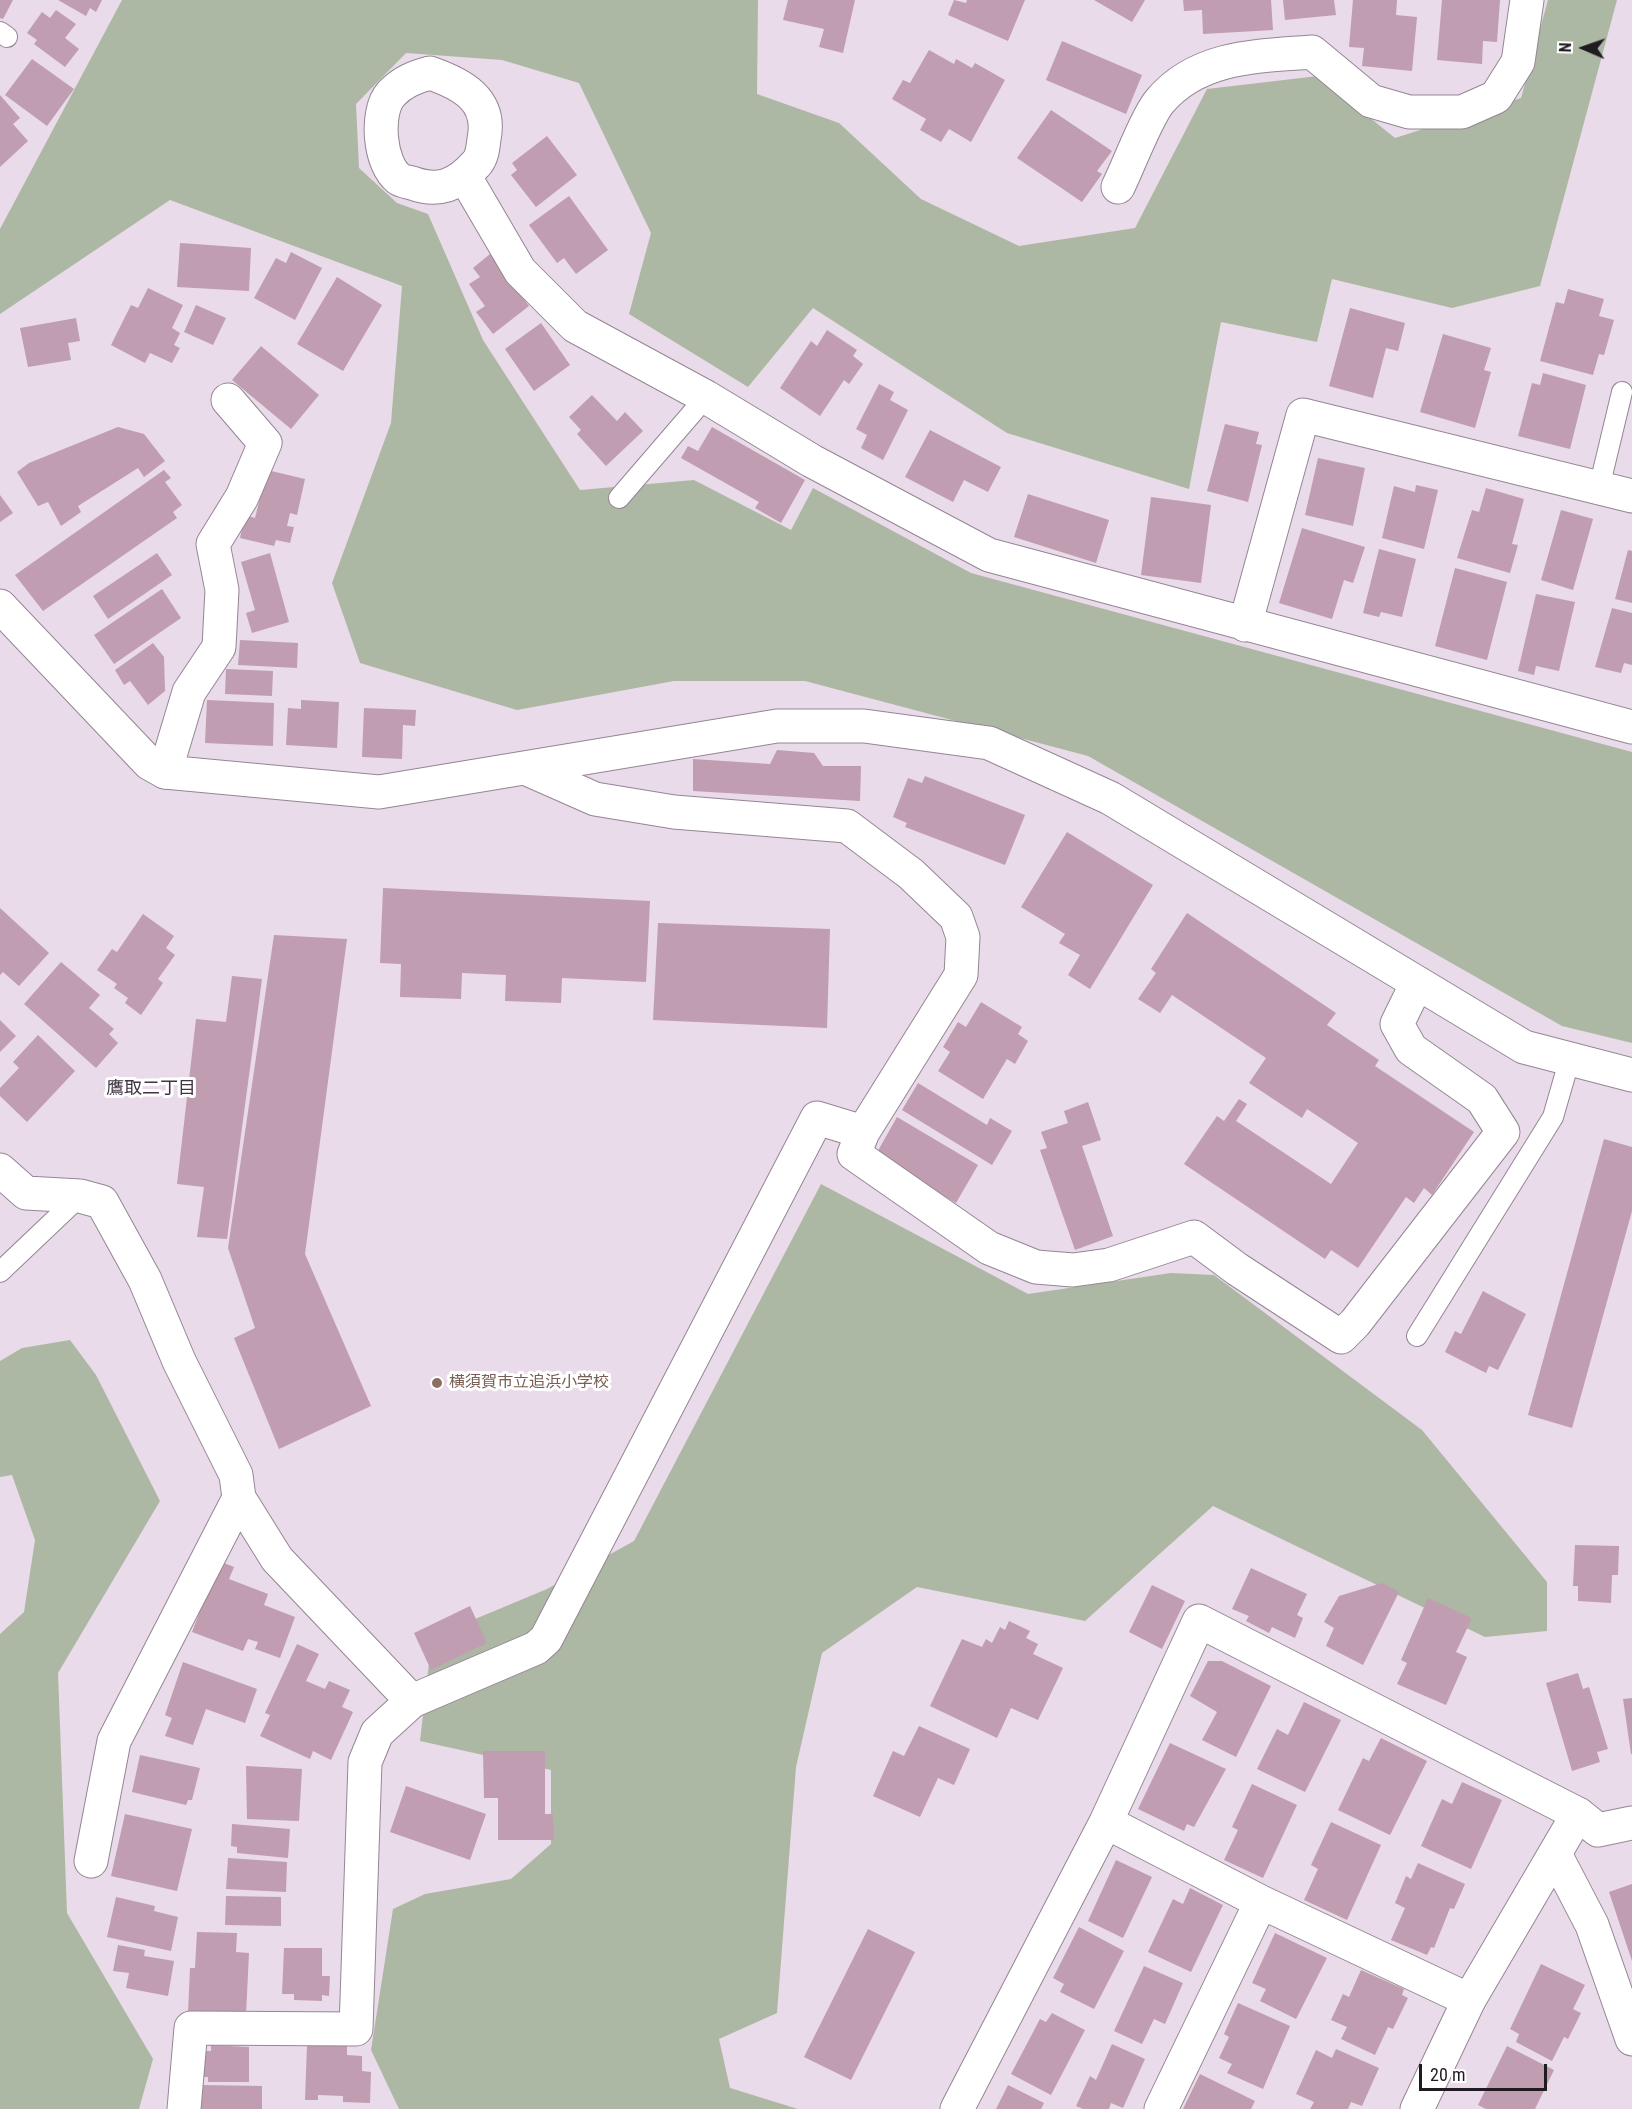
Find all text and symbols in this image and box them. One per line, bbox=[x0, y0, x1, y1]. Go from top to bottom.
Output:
north arrow bbox=[1554, 18, 1614, 78]
text: N bbox=[1556, 42, 1575, 53]
district label: 鷹取二丁目 bbox=[106, 1078, 196, 1100]
place label: 横須賀市立追浜小学校 bbox=[449, 1373, 609, 1393]
marker: 横須賀市立追浜小学校 bbox=[430, 1376, 444, 1390]
scale bar bbox=[1422, 2052, 1550, 2090]
text: 20 m bbox=[1430, 2064, 1465, 2085]

